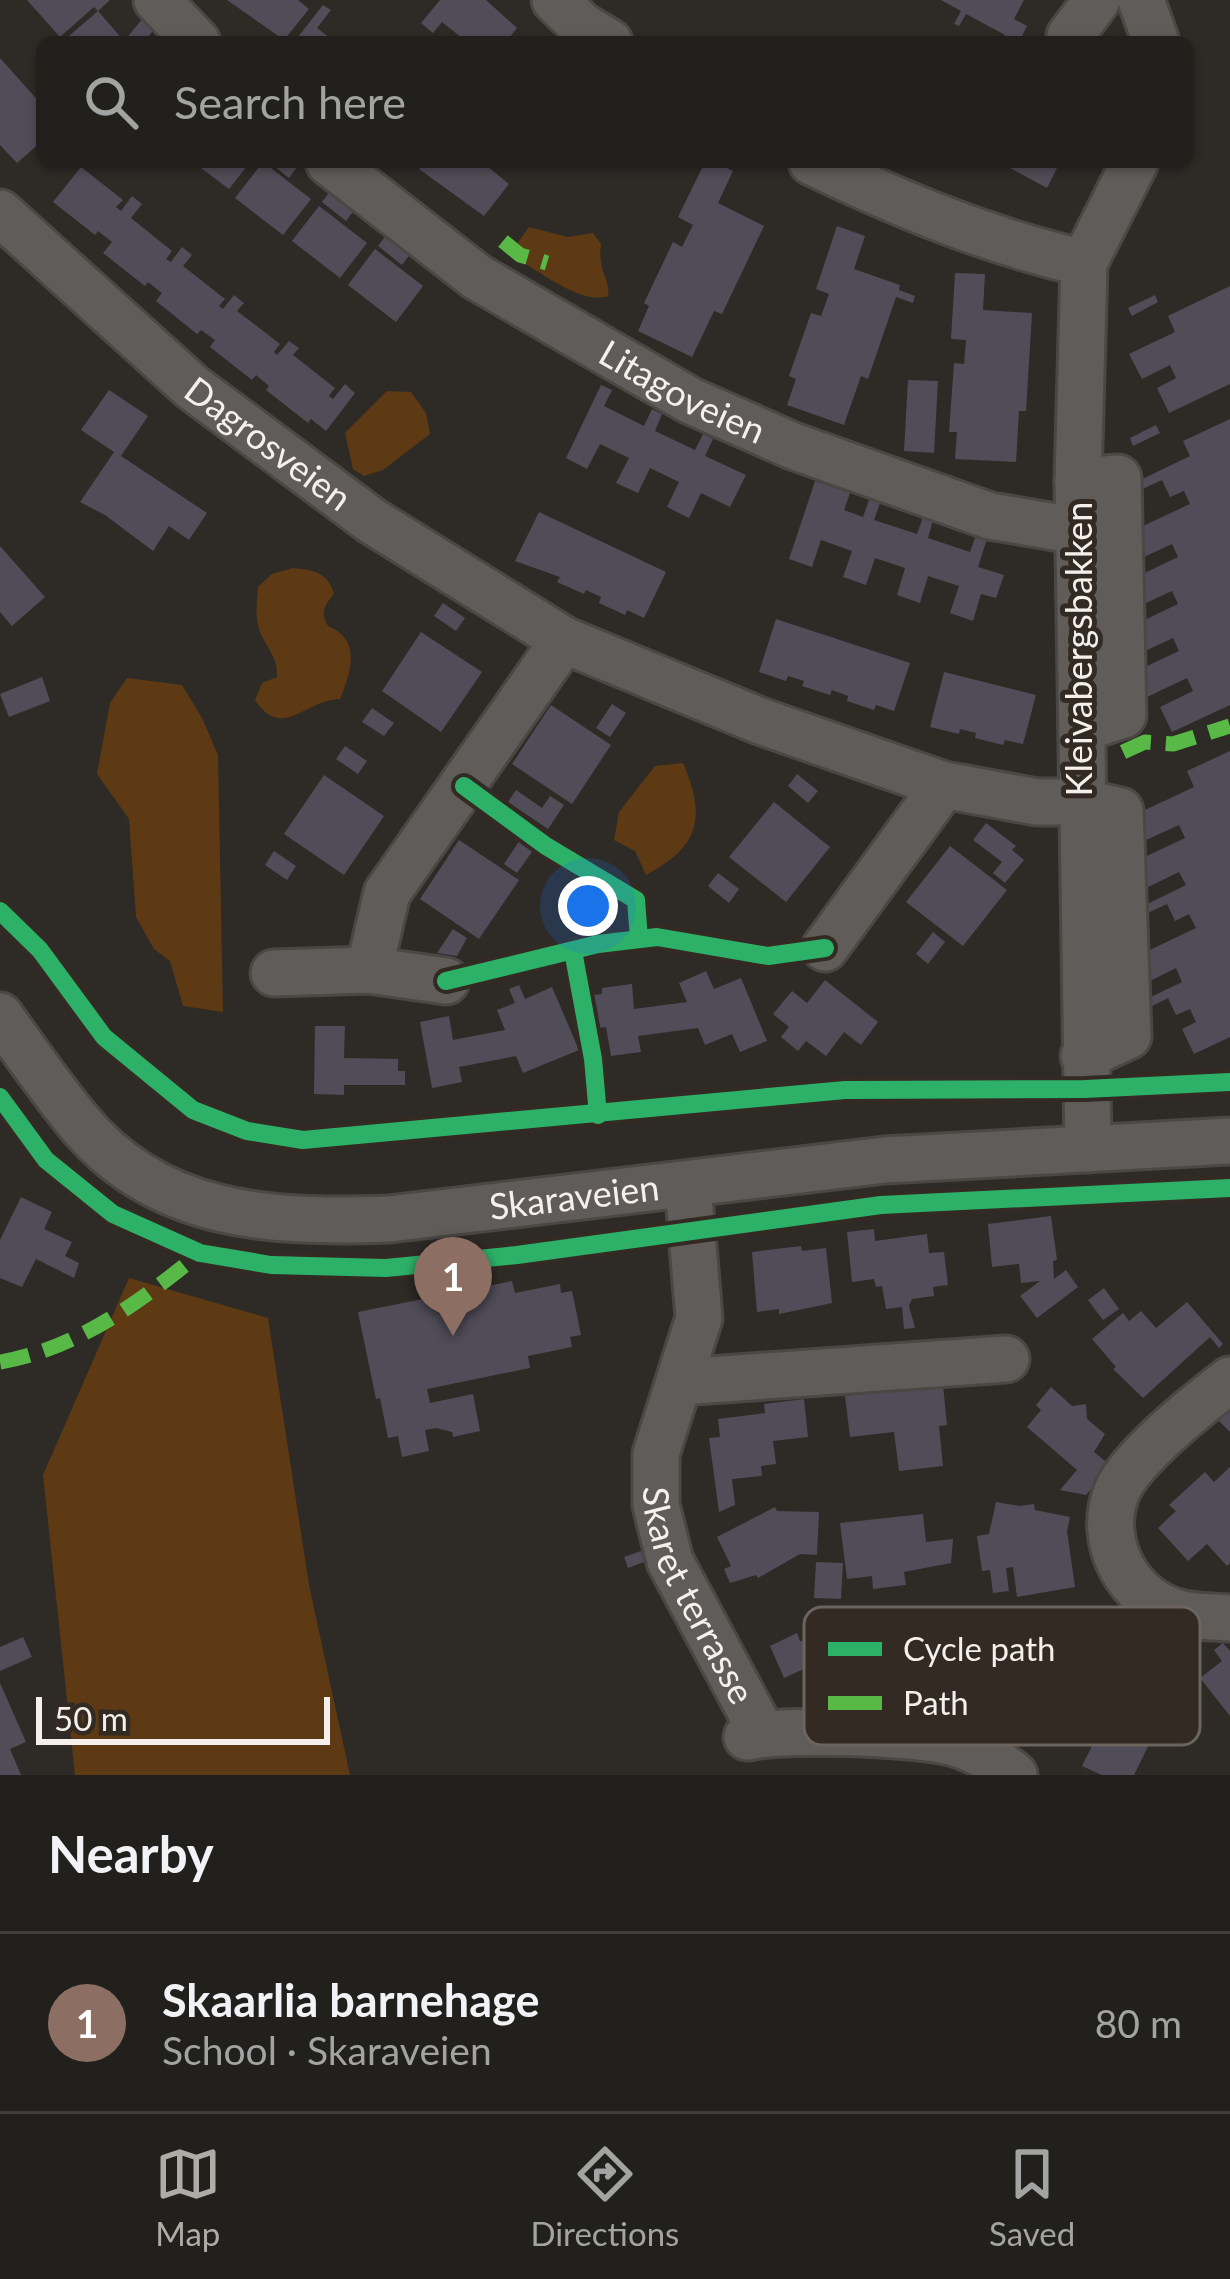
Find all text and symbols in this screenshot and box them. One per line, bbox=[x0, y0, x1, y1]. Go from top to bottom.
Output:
search box bbox=[36, 36, 1194, 168]
icon: search bbox=[78, 69, 144, 135]
text: Search here bbox=[174, 75, 406, 129]
street label: Litagoveien bbox=[592, 330, 772, 452]
street label: Dagrosveien bbox=[177, 367, 361, 519]
street label: Kleivabergsbakken bbox=[1056, 502, 1100, 796]
your location bbox=[558, 876, 618, 936]
street label: Skaraveien bbox=[487, 1164, 661, 1228]
pin: 1 bbox=[414, 1237, 492, 1336]
street label: Skaret terrasse bbox=[635, 1487, 765, 1711]
legend bbox=[804, 1607, 1200, 1745]
text: Cycle path bbox=[903, 1628, 1055, 1668]
text: Path bbox=[903, 1682, 969, 1722]
scale bar bbox=[36, 1691, 330, 1744]
text: 50 m bbox=[54, 1698, 128, 1738]
text: Nearby bbox=[48, 1823, 214, 1884]
text: Skaarlia barnehage bbox=[162, 1973, 539, 2027]
text: 1 bbox=[76, 2000, 98, 2046]
text: 80 m bbox=[1095, 2000, 1182, 2046]
text: School · Skaraveien bbox=[162, 2027, 492, 2073]
tab: Map bbox=[155, 2141, 221, 2253]
tab: Directions bbox=[530, 2141, 679, 2253]
tab: Saved bbox=[989, 2141, 1075, 2253]

